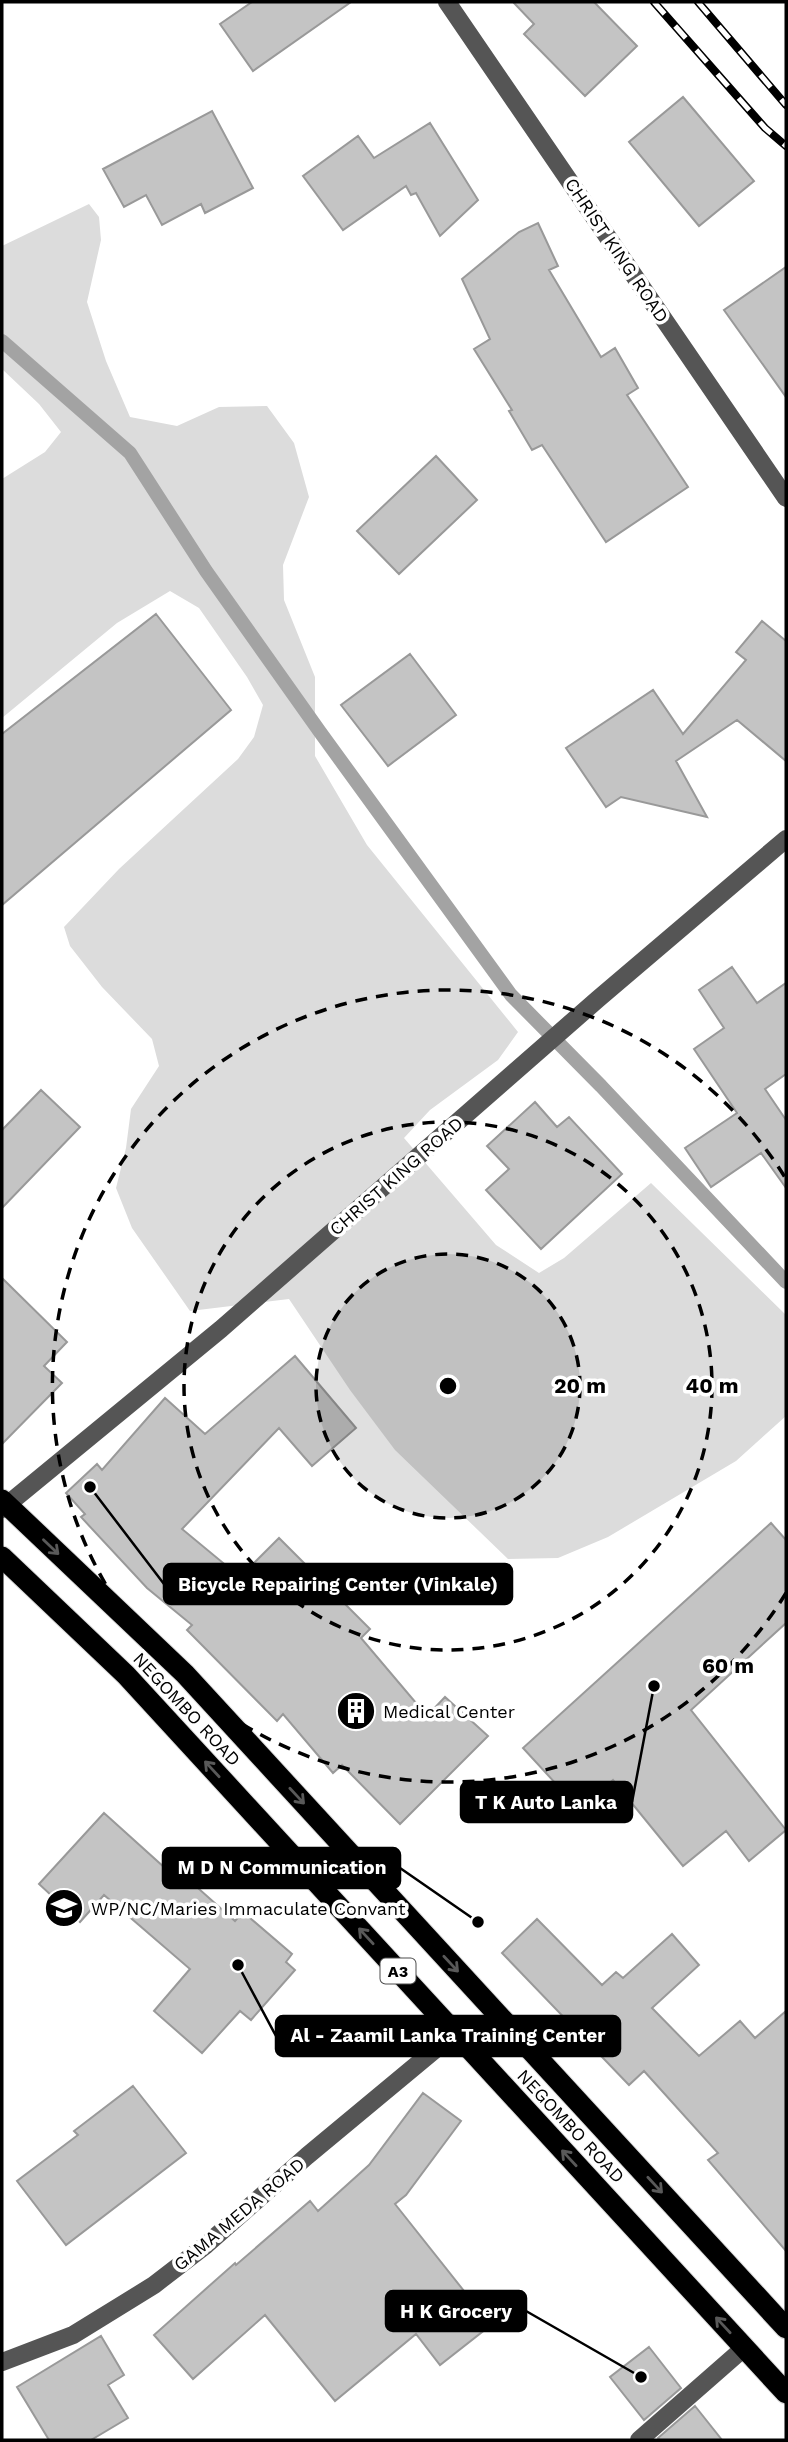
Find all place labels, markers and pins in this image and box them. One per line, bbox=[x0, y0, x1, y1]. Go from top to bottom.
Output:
centre of rings bbox=[436, 1374, 460, 1398]
callout: Bicycle Repairing Center (Vinkale) bbox=[164, 1564, 512, 1604]
building icon: Medical Center bbox=[335, 1690, 377, 1732]
place label: Medical Center bbox=[383, 1701, 515, 1722]
callout: T K Auto Lanka bbox=[461, 1782, 632, 1822]
callout: M D N Communication bbox=[163, 1848, 400, 1888]
school or university icon: WP/NC/Maries Immaculate Convant bbox=[43, 1887, 85, 1929]
place label: WP/NC/Maries Immaculate Convant bbox=[91, 1898, 406, 1919]
callout: Al - Zaamil Lanka Training Center bbox=[276, 2016, 620, 2056]
callout: H K Grocery bbox=[386, 2291, 526, 2331]

